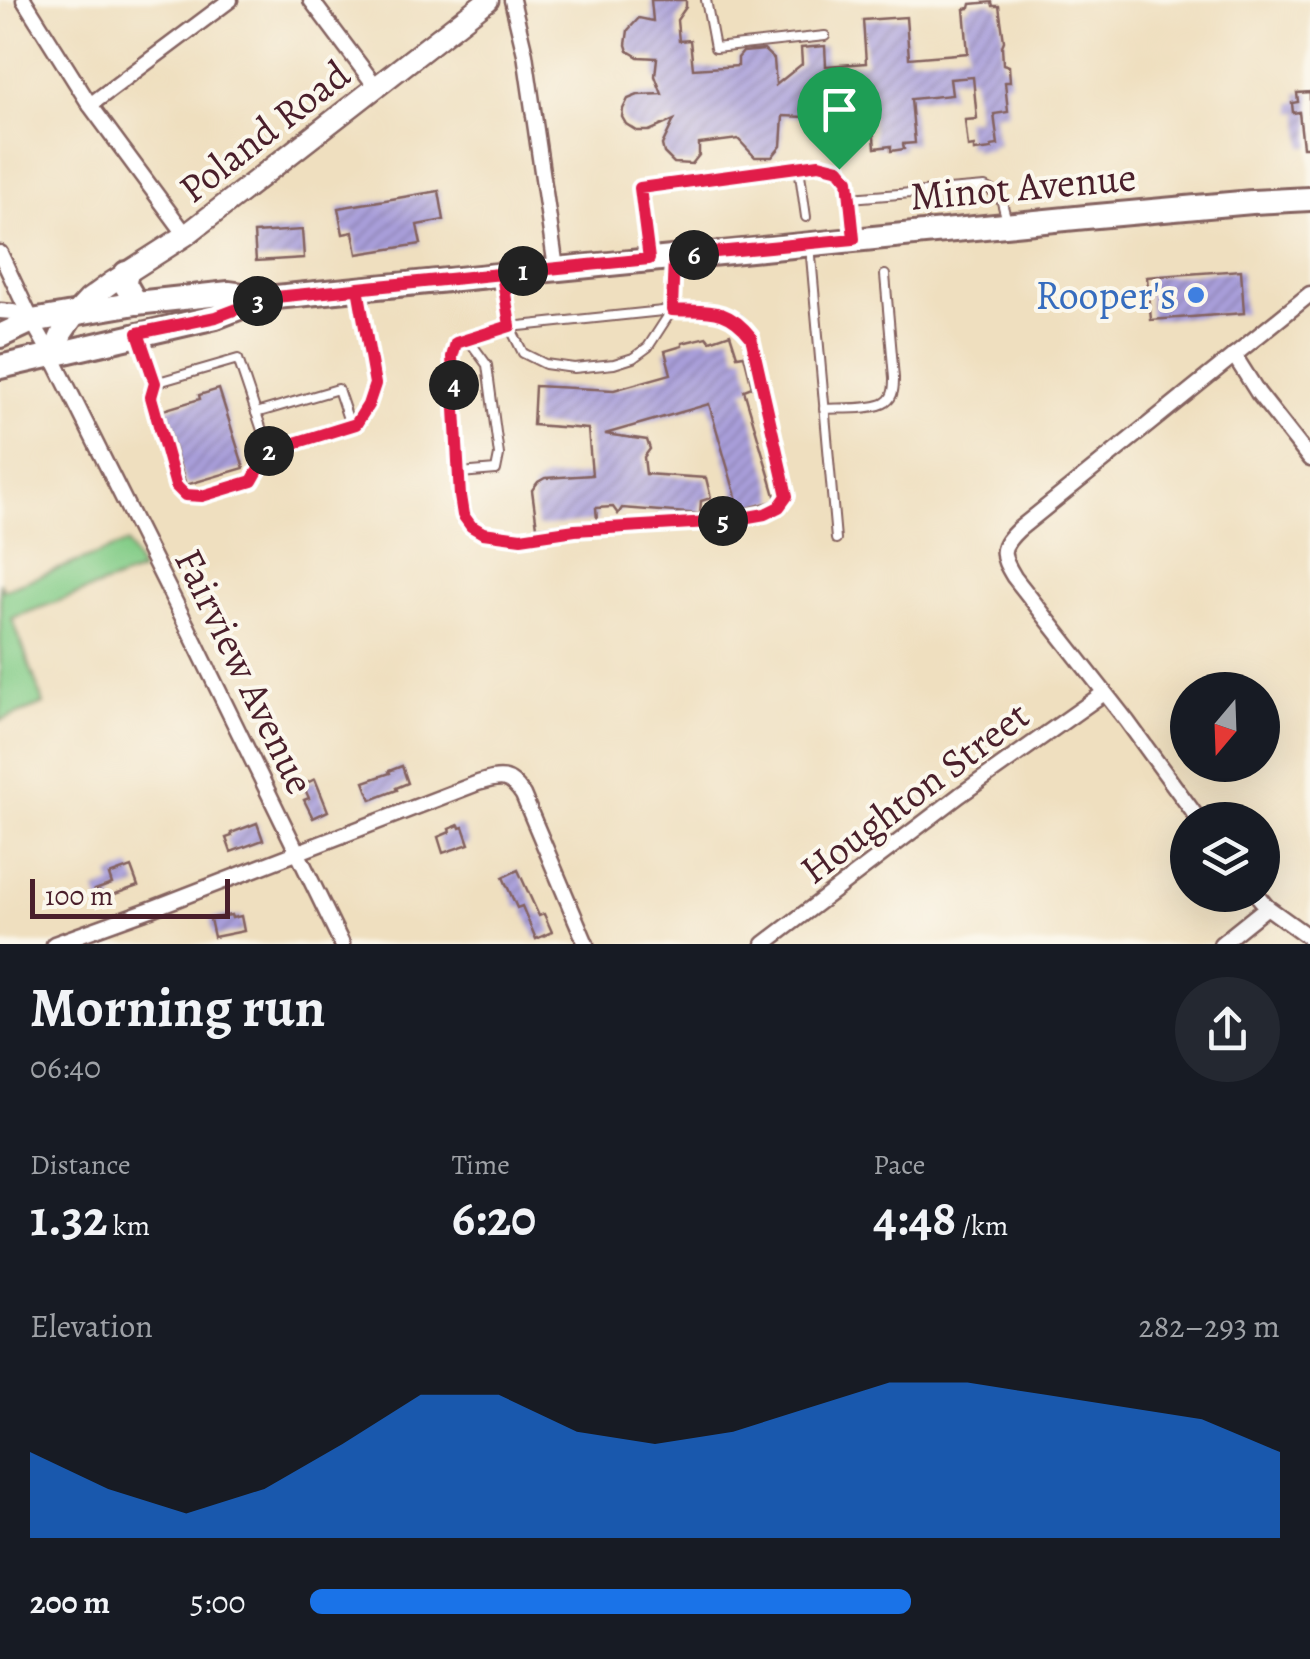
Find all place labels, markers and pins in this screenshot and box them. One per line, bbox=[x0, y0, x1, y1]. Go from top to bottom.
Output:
pin bbox=[797, 67, 882, 170]
pin: 6 bbox=[669, 230, 719, 280]
pin: 1 bbox=[498, 246, 548, 296]
place label: Rooper's bbox=[1035, 268, 1176, 323]
pin: 3 bbox=[233, 276, 283, 326]
marker: Rooper's bbox=[1185, 284, 1207, 306]
pin: 4 bbox=[429, 360, 479, 410]
pin: 2 bbox=[244, 426, 294, 476]
pin: 5 bbox=[698, 496, 748, 546]

